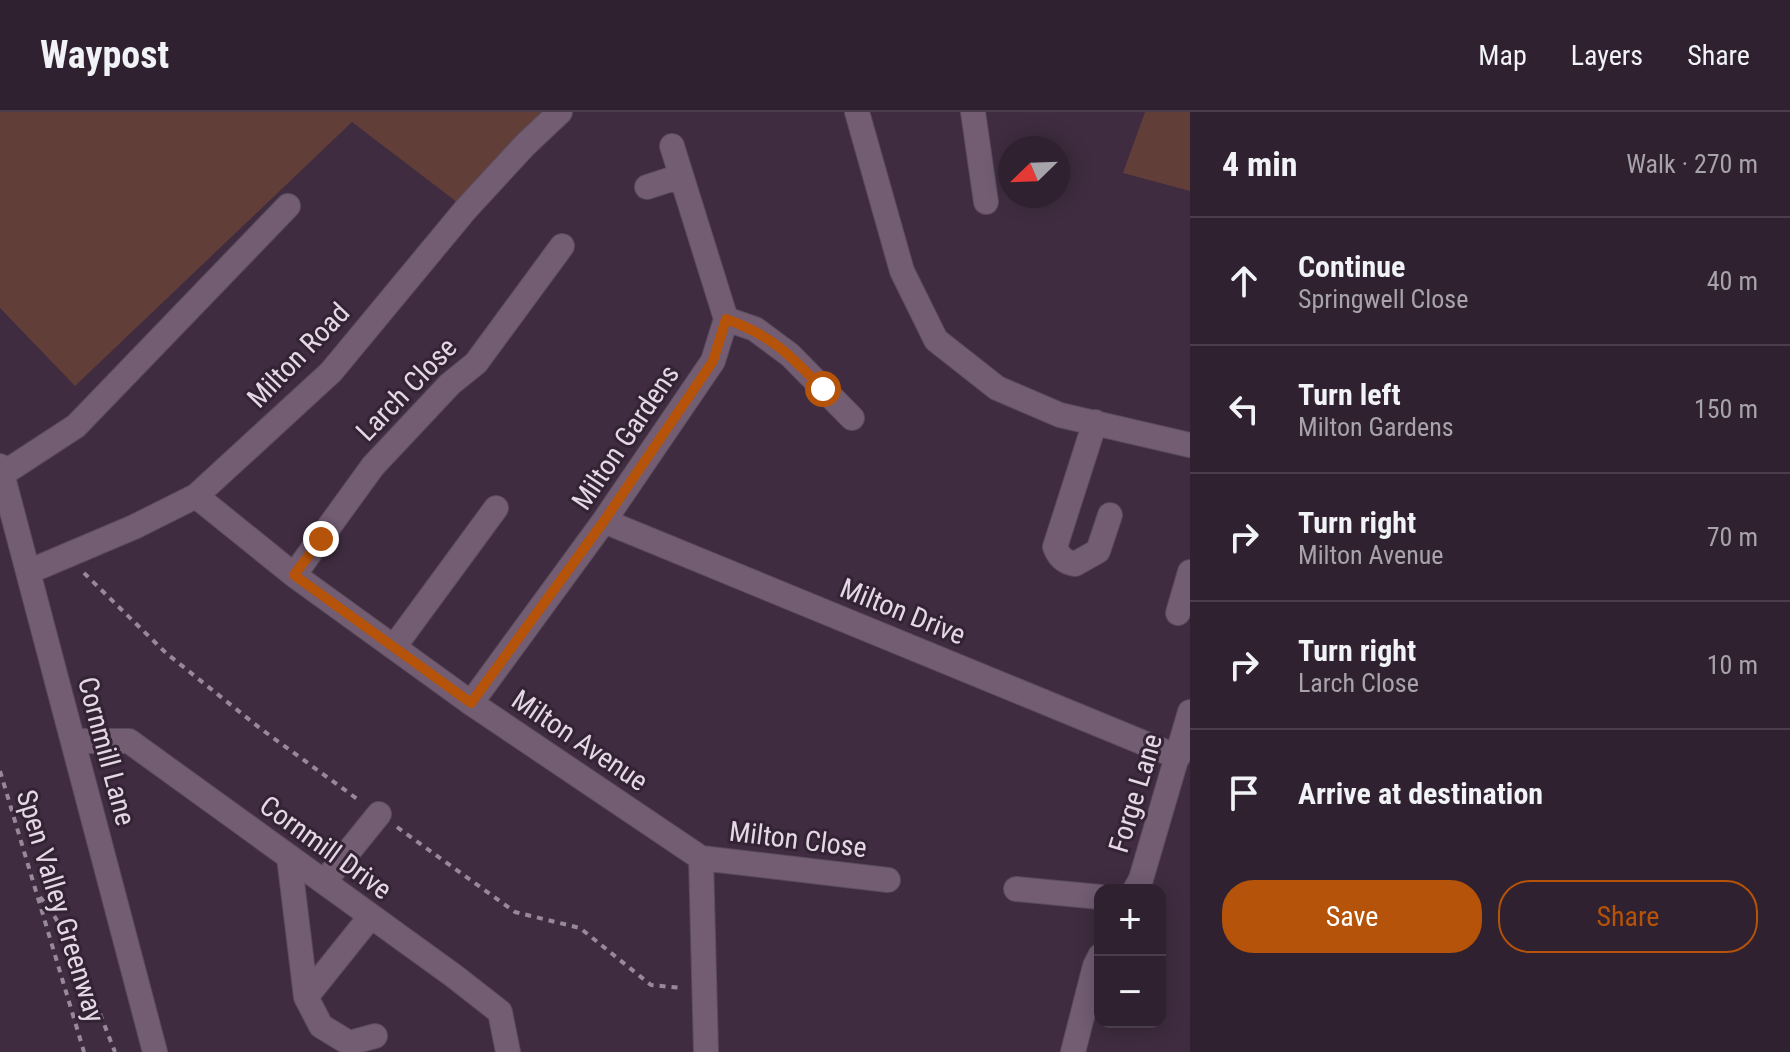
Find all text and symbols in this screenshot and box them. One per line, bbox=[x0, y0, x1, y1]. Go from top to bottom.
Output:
text: Waypost bbox=[40, 33, 169, 77]
text: Map bbox=[1478, 39, 1527, 72]
text: Layers bbox=[1571, 39, 1643, 72]
text: Share bbox=[1687, 39, 1750, 72]
north arrow bbox=[998, 136, 1070, 208]
text: 4 min bbox=[1222, 144, 1298, 184]
text: Walk · 270 m bbox=[1626, 149, 1758, 179]
text: Continue bbox=[1298, 249, 1405, 284]
icon: ahead bbox=[1222, 259, 1266, 303]
text: 40 m bbox=[1707, 266, 1758, 296]
text: Springwell Close bbox=[1298, 284, 1468, 314]
street label: Milton Road bbox=[241, 296, 356, 414]
street label: Larch Close bbox=[349, 331, 463, 448]
street label: Milton Gardens bbox=[565, 359, 686, 516]
route start bbox=[805, 371, 841, 407]
text: Turn left bbox=[1298, 377, 1401, 412]
icon: left bbox=[1222, 387, 1266, 431]
text: 150 m bbox=[1694, 394, 1758, 424]
text: Milton Gardens bbox=[1298, 412, 1454, 442]
text: Turn right bbox=[1298, 505, 1416, 540]
icon: right bbox=[1222, 515, 1266, 559]
route end bbox=[303, 521, 339, 557]
text: 70 m bbox=[1707, 522, 1758, 552]
text: Milton Avenue bbox=[1298, 540, 1443, 570]
street label: Milton Drive bbox=[835, 571, 970, 651]
text: Turn right bbox=[1298, 633, 1416, 668]
icon: right bbox=[1222, 643, 1266, 687]
text: 10 m bbox=[1707, 650, 1758, 680]
text: Larch Close bbox=[1298, 668, 1419, 698]
street label: Cornmill Lane bbox=[71, 673, 142, 829]
street label: Milton Avenue bbox=[506, 683, 654, 798]
street label: Forge Lane bbox=[1102, 730, 1169, 856]
icon: arrive bbox=[1222, 771, 1266, 815]
text: Arrive at destination bbox=[1298, 776, 1543, 811]
street label: Spen Valley Greenway bbox=[9, 786, 112, 1027]
street label: Cornmill Drive bbox=[253, 789, 398, 906]
street label: Milton Close bbox=[727, 815, 869, 864]
button: Save bbox=[1222, 880, 1482, 953]
button: Share bbox=[1498, 880, 1758, 953]
map controls bbox=[1094, 884, 1166, 1028]
button: + bbox=[1094, 884, 1166, 956]
button: − bbox=[1094, 956, 1166, 1028]

